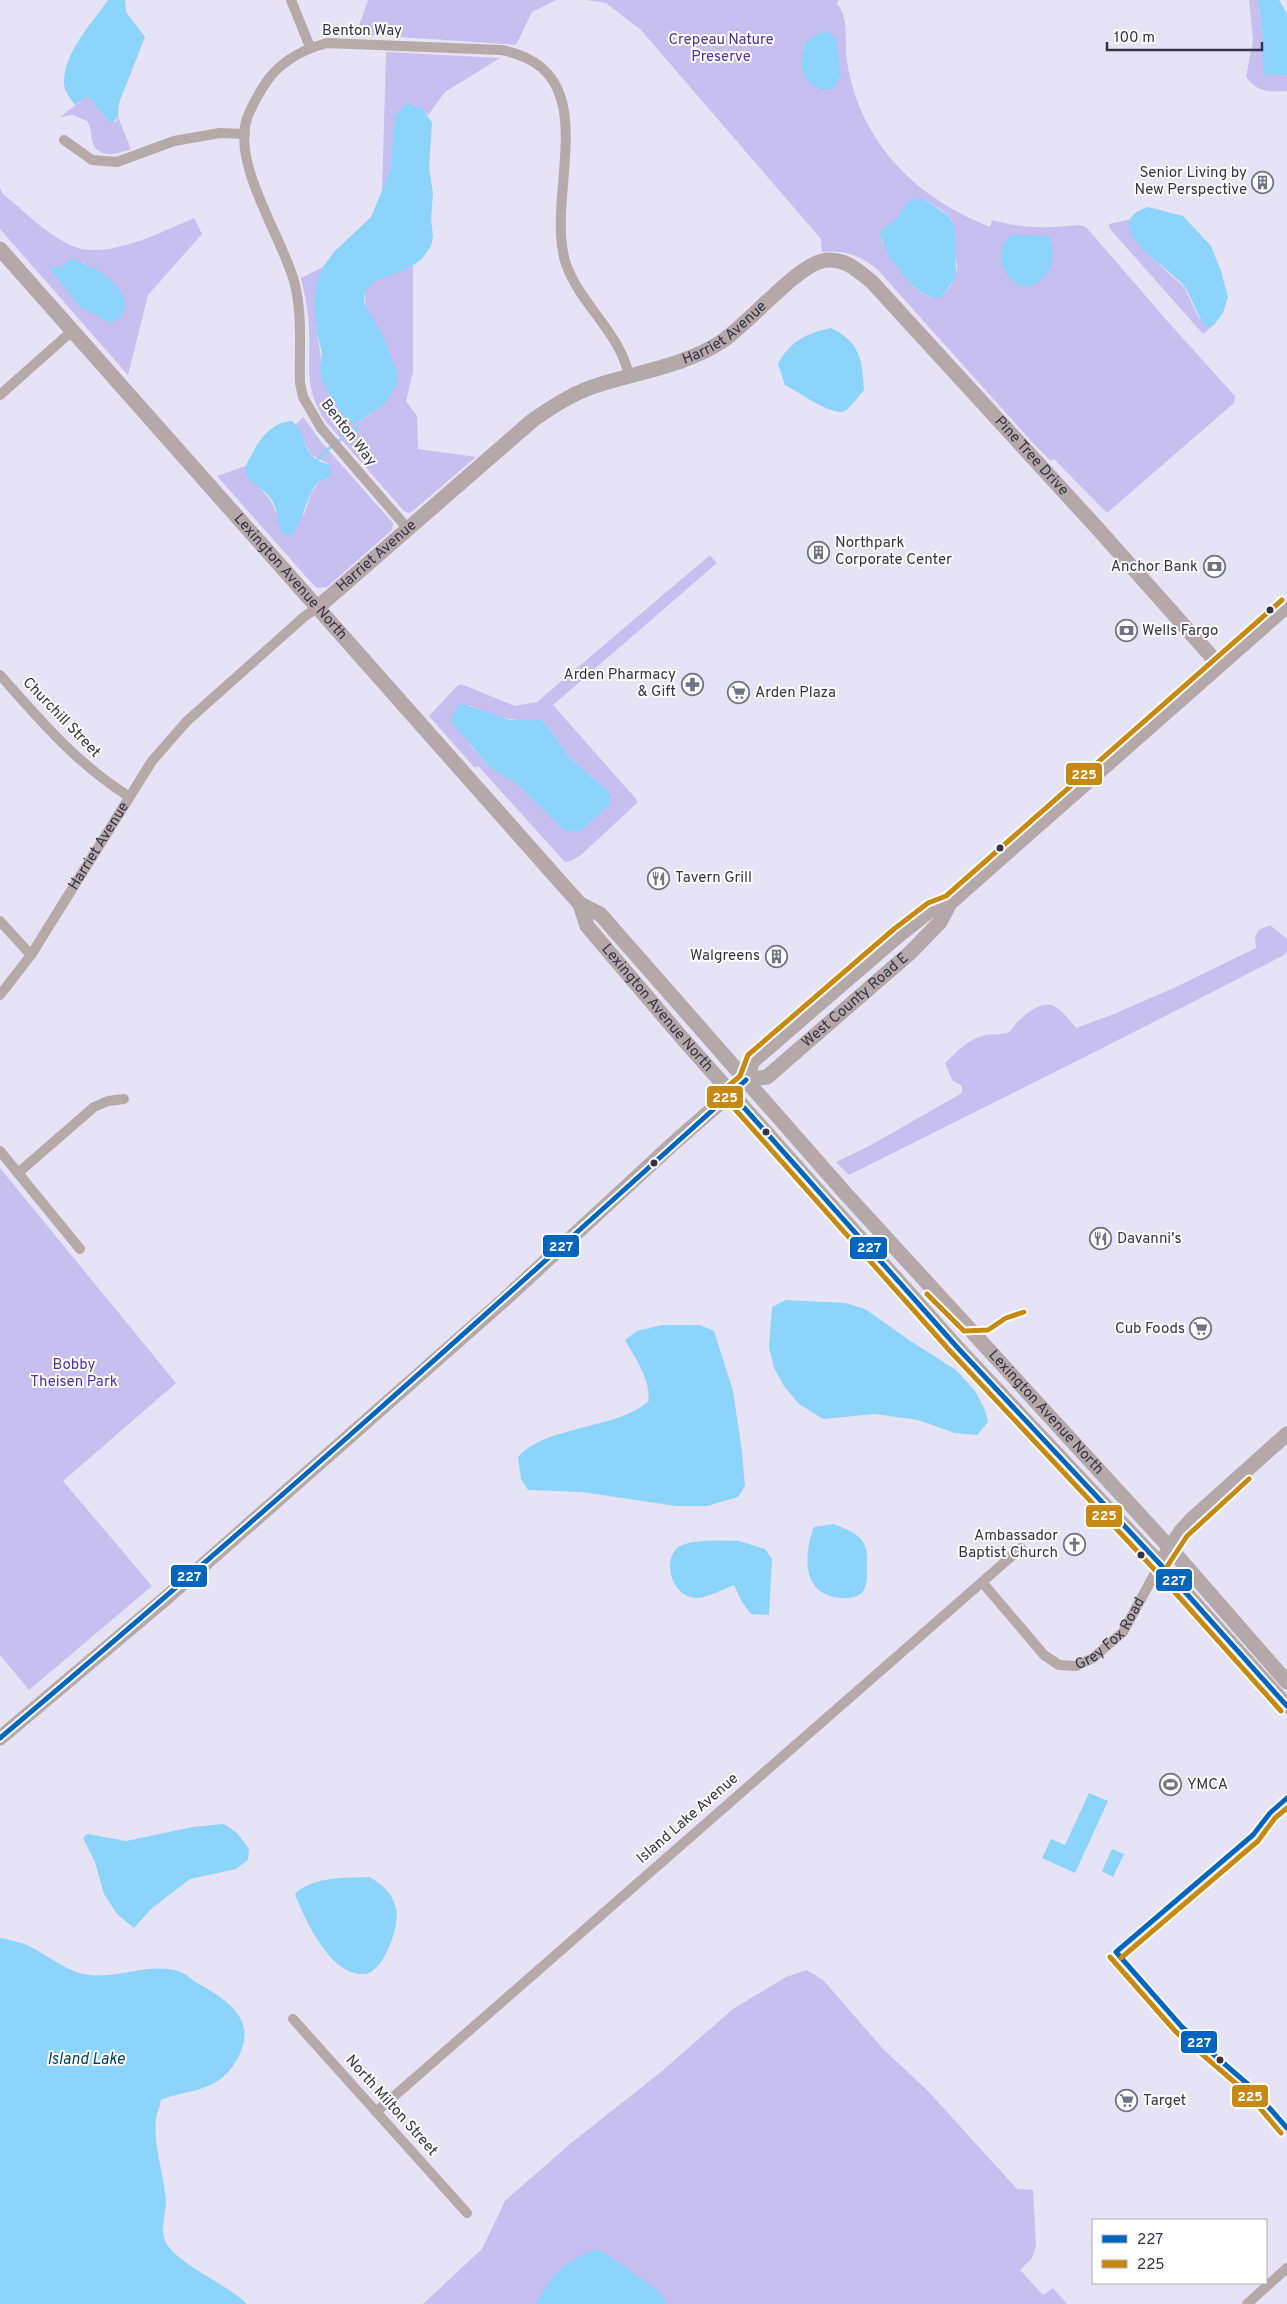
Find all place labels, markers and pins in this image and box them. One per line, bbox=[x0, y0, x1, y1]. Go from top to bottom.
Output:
place label: Senior Living by New Perspective bbox=[1134, 164, 1247, 200]
building icon: Senior Living by New Perspective bbox=[1251, 170, 1275, 194]
place label: Northpark Corporate Center bbox=[835, 534, 952, 570]
building icon: Northpark Corporate Center bbox=[807, 540, 831, 564]
bank icon: Anchor Bank bbox=[1202, 555, 1226, 579]
place label: Anchor Bank bbox=[1111, 558, 1198, 577]
unlabelled marker bbox=[1265, 605, 1275, 615]
bank icon: Wells Fargo bbox=[1114, 619, 1138, 643]
place label: Wells Fargo bbox=[1142, 622, 1218, 641]
place label: Arden Pharmacy & Gift bbox=[563, 666, 676, 702]
pharmacy icon: Arden Pharmacy & Gift bbox=[680, 672, 704, 696]
supermarket icon: Arden Plaza bbox=[727, 681, 751, 705]
place label: Arden Plaza bbox=[755, 684, 836, 703]
unlabelled marker bbox=[995, 843, 1005, 853]
restaurant icon: Tavern Grill bbox=[647, 866, 671, 890]
place label: Tavern Grill bbox=[675, 869, 752, 888]
building icon: Walgreens bbox=[764, 944, 788, 968]
place label: Walgreens bbox=[690, 947, 760, 966]
unlabelled marker bbox=[761, 1127, 771, 1137]
unlabelled marker bbox=[649, 1158, 659, 1168]
restaurant icon: Davanni's bbox=[1089, 1227, 1113, 1251]
place label: Davanni's bbox=[1117, 1230, 1181, 1249]
supermarket icon: Cub Foods bbox=[1189, 1317, 1213, 1341]
place label: Cub Foods bbox=[1115, 1320, 1185, 1339]
place label: Ambassador Baptist Church bbox=[958, 1527, 1058, 1563]
church icon: Ambassador Baptist Church bbox=[1062, 1533, 1086, 1557]
unlabelled marker bbox=[1136, 1550, 1146, 1560]
sports icon: YMCA bbox=[1159, 1773, 1183, 1797]
place label: YMCA bbox=[1187, 1776, 1228, 1795]
unlabelled marker bbox=[1215, 2055, 1225, 2065]
supermarket icon: Target bbox=[1115, 2089, 1139, 2113]
place label: Target bbox=[1143, 2092, 1186, 2111]

